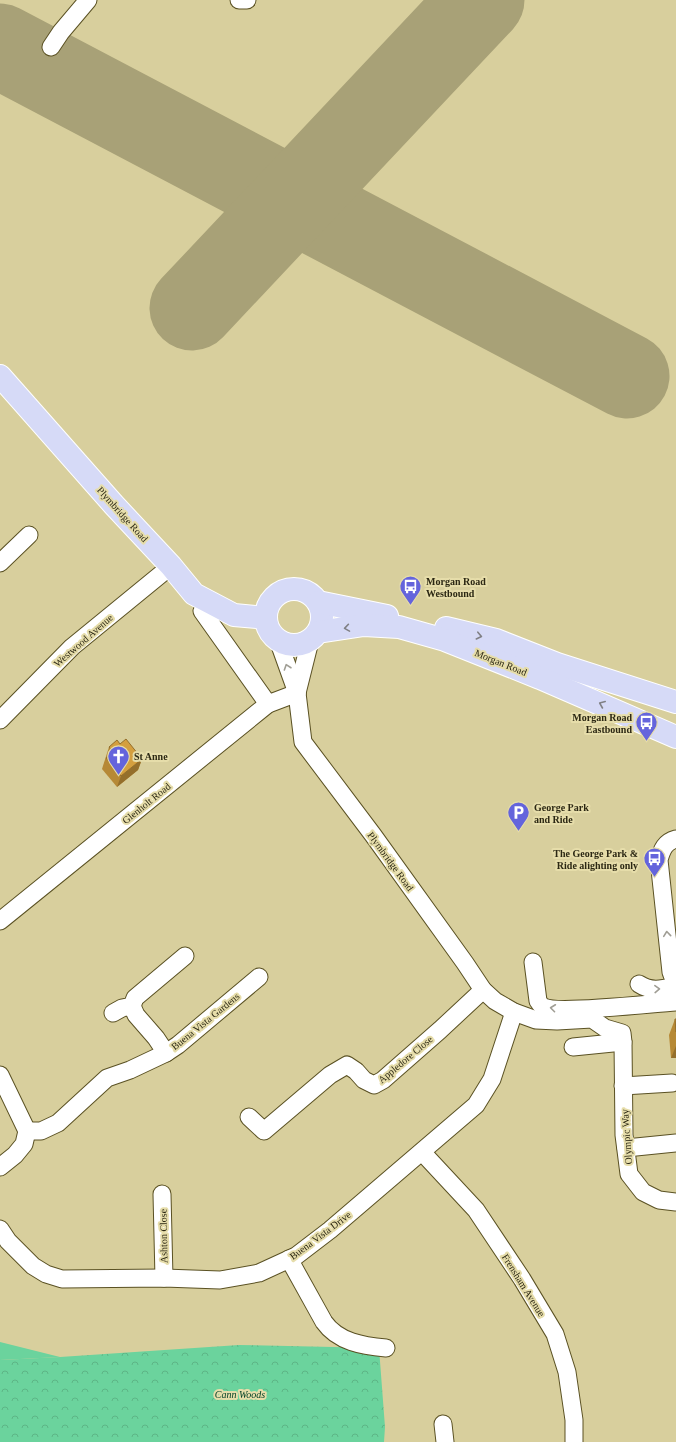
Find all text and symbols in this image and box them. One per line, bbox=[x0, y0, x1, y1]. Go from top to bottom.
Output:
street label: Plymbridge Road bbox=[95, 485, 150, 544]
bus stop icon: Morgan Road Westbound bbox=[397, 574, 423, 607]
place label: Morgan Road Westbound bbox=[426, 576, 486, 599]
street label: Westwood Avenue bbox=[52, 611, 115, 669]
one-way arrow bbox=[344, 623, 350, 632]
one-way arrow bbox=[475, 631, 482, 640]
street label: Morgan Road bbox=[473, 647, 528, 678]
one-way arrow bbox=[283, 663, 292, 670]
one-way arrow bbox=[598, 701, 605, 709]
bus stop icon: Morgan Road Eastbound bbox=[634, 710, 660, 743]
place label: Morgan Road Eastbound bbox=[572, 712, 632, 735]
church icon: St Anne bbox=[106, 743, 132, 776]
place label: St Anne bbox=[134, 751, 168, 762]
street label: Glenholt Road bbox=[120, 781, 173, 826]
parking icon: George Park and Ride bbox=[505, 800, 531, 833]
place label: George Park and Ride bbox=[534, 802, 589, 825]
street label: Plymbridge Road bbox=[365, 830, 416, 893]
bus stop icon: The George Park & Ride alighting only bbox=[641, 846, 667, 879]
place label: The George Park & Ride alighting only bbox=[553, 848, 638, 871]
one-way arrow bbox=[662, 931, 671, 937]
one-way arrow bbox=[654, 984, 660, 993]
street label: Buena Vista Gardens bbox=[169, 991, 242, 1052]
one-way arrow bbox=[550, 1004, 556, 1013]
street label: Appledore Close bbox=[376, 1033, 435, 1085]
street label: Olympic Way bbox=[619, 1109, 634, 1165]
street label: Ashton Close bbox=[158, 1208, 169, 1263]
street label: Buena Vista Drive bbox=[288, 1209, 353, 1262]
street label: Frensham Avenue bbox=[500, 1252, 548, 1319]
park label: Cann Woods bbox=[215, 1389, 265, 1400]

